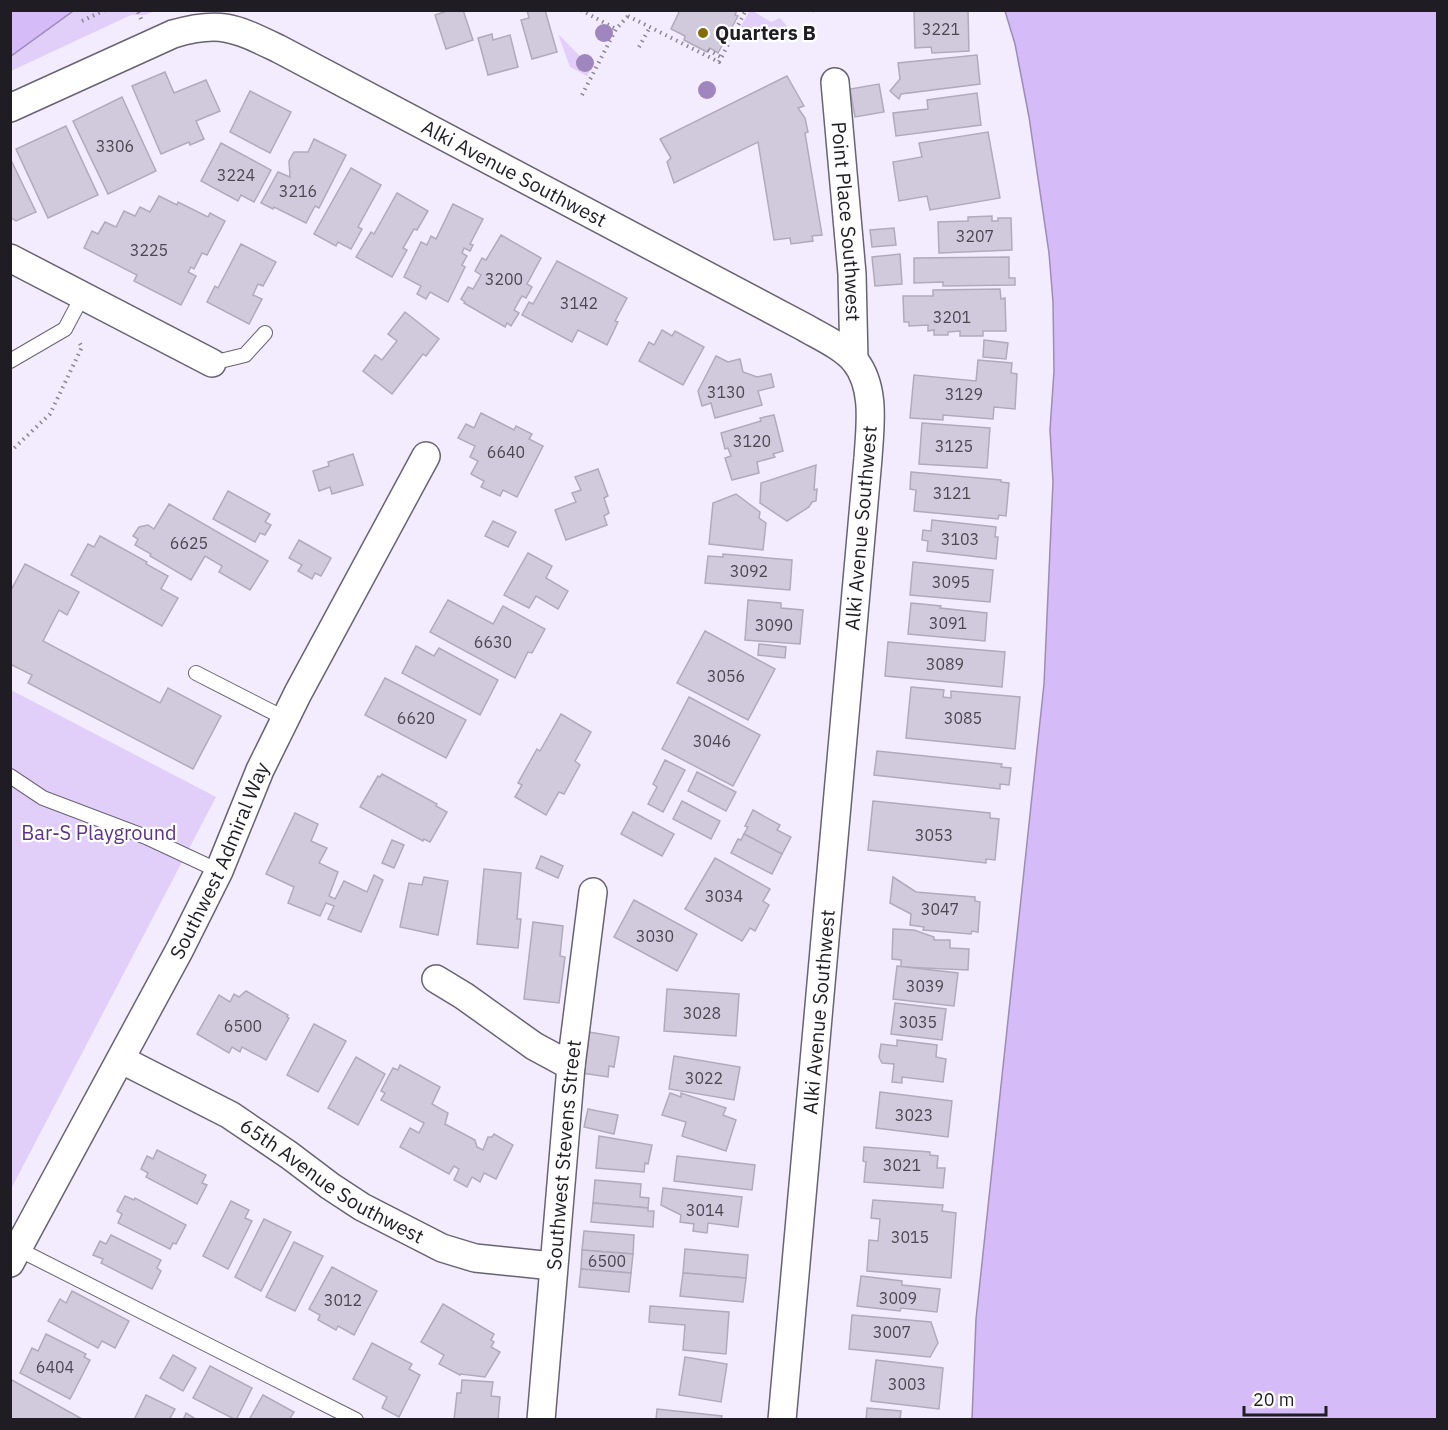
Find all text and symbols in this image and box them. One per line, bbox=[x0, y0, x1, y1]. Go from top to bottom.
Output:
place label: Quarters B bbox=[715, 19, 816, 46]
house number: 3221 bbox=[922, 19, 960, 39]
marker: Quarters B bbox=[696, 26, 710, 40]
street label: Alki Avenue Southwest bbox=[417, 113, 612, 233]
street label: Point Place Southwest bbox=[826, 120, 867, 322]
house number: 3306 bbox=[96, 136, 134, 156]
house number: 3224 bbox=[217, 165, 255, 185]
house number: 3216 bbox=[279, 181, 317, 201]
house number: 3207 bbox=[956, 226, 994, 246]
house number: 3225 bbox=[130, 240, 168, 260]
house number: 3200 bbox=[485, 269, 523, 289]
house number: 3142 bbox=[560, 293, 598, 313]
house number: 3201 bbox=[933, 307, 971, 327]
house number: 3130 bbox=[707, 382, 745, 402]
house number: 3129 bbox=[945, 384, 983, 404]
street label: Alki Avenue Southwest bbox=[838, 424, 883, 631]
house number: 3120 bbox=[733, 431, 771, 451]
house number: 3125 bbox=[935, 436, 973, 456]
house number: 6640 bbox=[487, 442, 525, 462]
house number: 3121 bbox=[933, 483, 971, 503]
house number: 3103 bbox=[941, 529, 979, 549]
house number: 6625 bbox=[170, 533, 208, 553]
house number: 3092 bbox=[730, 561, 768, 581]
house number: 3095 bbox=[932, 572, 970, 592]
house number: 3091 bbox=[929, 613, 967, 633]
house number: 3090 bbox=[755, 615, 793, 635]
house number: 6630 bbox=[474, 632, 512, 652]
house number: 3089 bbox=[926, 654, 964, 674]
house number: 3056 bbox=[707, 666, 745, 686]
house number: 6620 bbox=[397, 708, 435, 728]
house number: 3085 bbox=[944, 708, 982, 728]
house number: 3046 bbox=[693, 731, 731, 751]
street label: Southwest Admiral Way bbox=[163, 757, 275, 964]
park label: Bar-S Playground bbox=[21, 819, 177, 846]
house number: 3053 bbox=[915, 825, 953, 845]
house number: 3034 bbox=[705, 886, 743, 906]
house number: 3047 bbox=[921, 899, 959, 919]
street label: Alki Avenue Southwest bbox=[796, 908, 841, 1115]
house number: 3030 bbox=[636, 926, 674, 946]
house number: 3039 bbox=[906, 976, 944, 996]
house number: 3028 bbox=[683, 1003, 721, 1023]
house number: 3035 bbox=[899, 1012, 937, 1032]
house number: 6500 bbox=[224, 1016, 262, 1036]
street label: Southwest Stevens Street bbox=[540, 1038, 587, 1271]
house number: 3022 bbox=[685, 1068, 723, 1088]
house number: 3023 bbox=[895, 1105, 933, 1125]
street label: 65th Avenue Southwest bbox=[235, 1112, 429, 1250]
house number: 3021 bbox=[883, 1155, 921, 1175]
house number: 3014 bbox=[686, 1200, 724, 1220]
house number: 3015 bbox=[891, 1227, 929, 1247]
house number: 6500 bbox=[588, 1251, 626, 1271]
house number: 3009 bbox=[879, 1288, 917, 1308]
house number: 3012 bbox=[324, 1290, 362, 1310]
house number: 3007 bbox=[873, 1322, 911, 1342]
house number: 6404 bbox=[36, 1357, 74, 1377]
house number: 3003 bbox=[888, 1374, 926, 1394]
scale bar bbox=[1244, 1379, 1326, 1417]
text: 20 m bbox=[1253, 1388, 1295, 1411]

